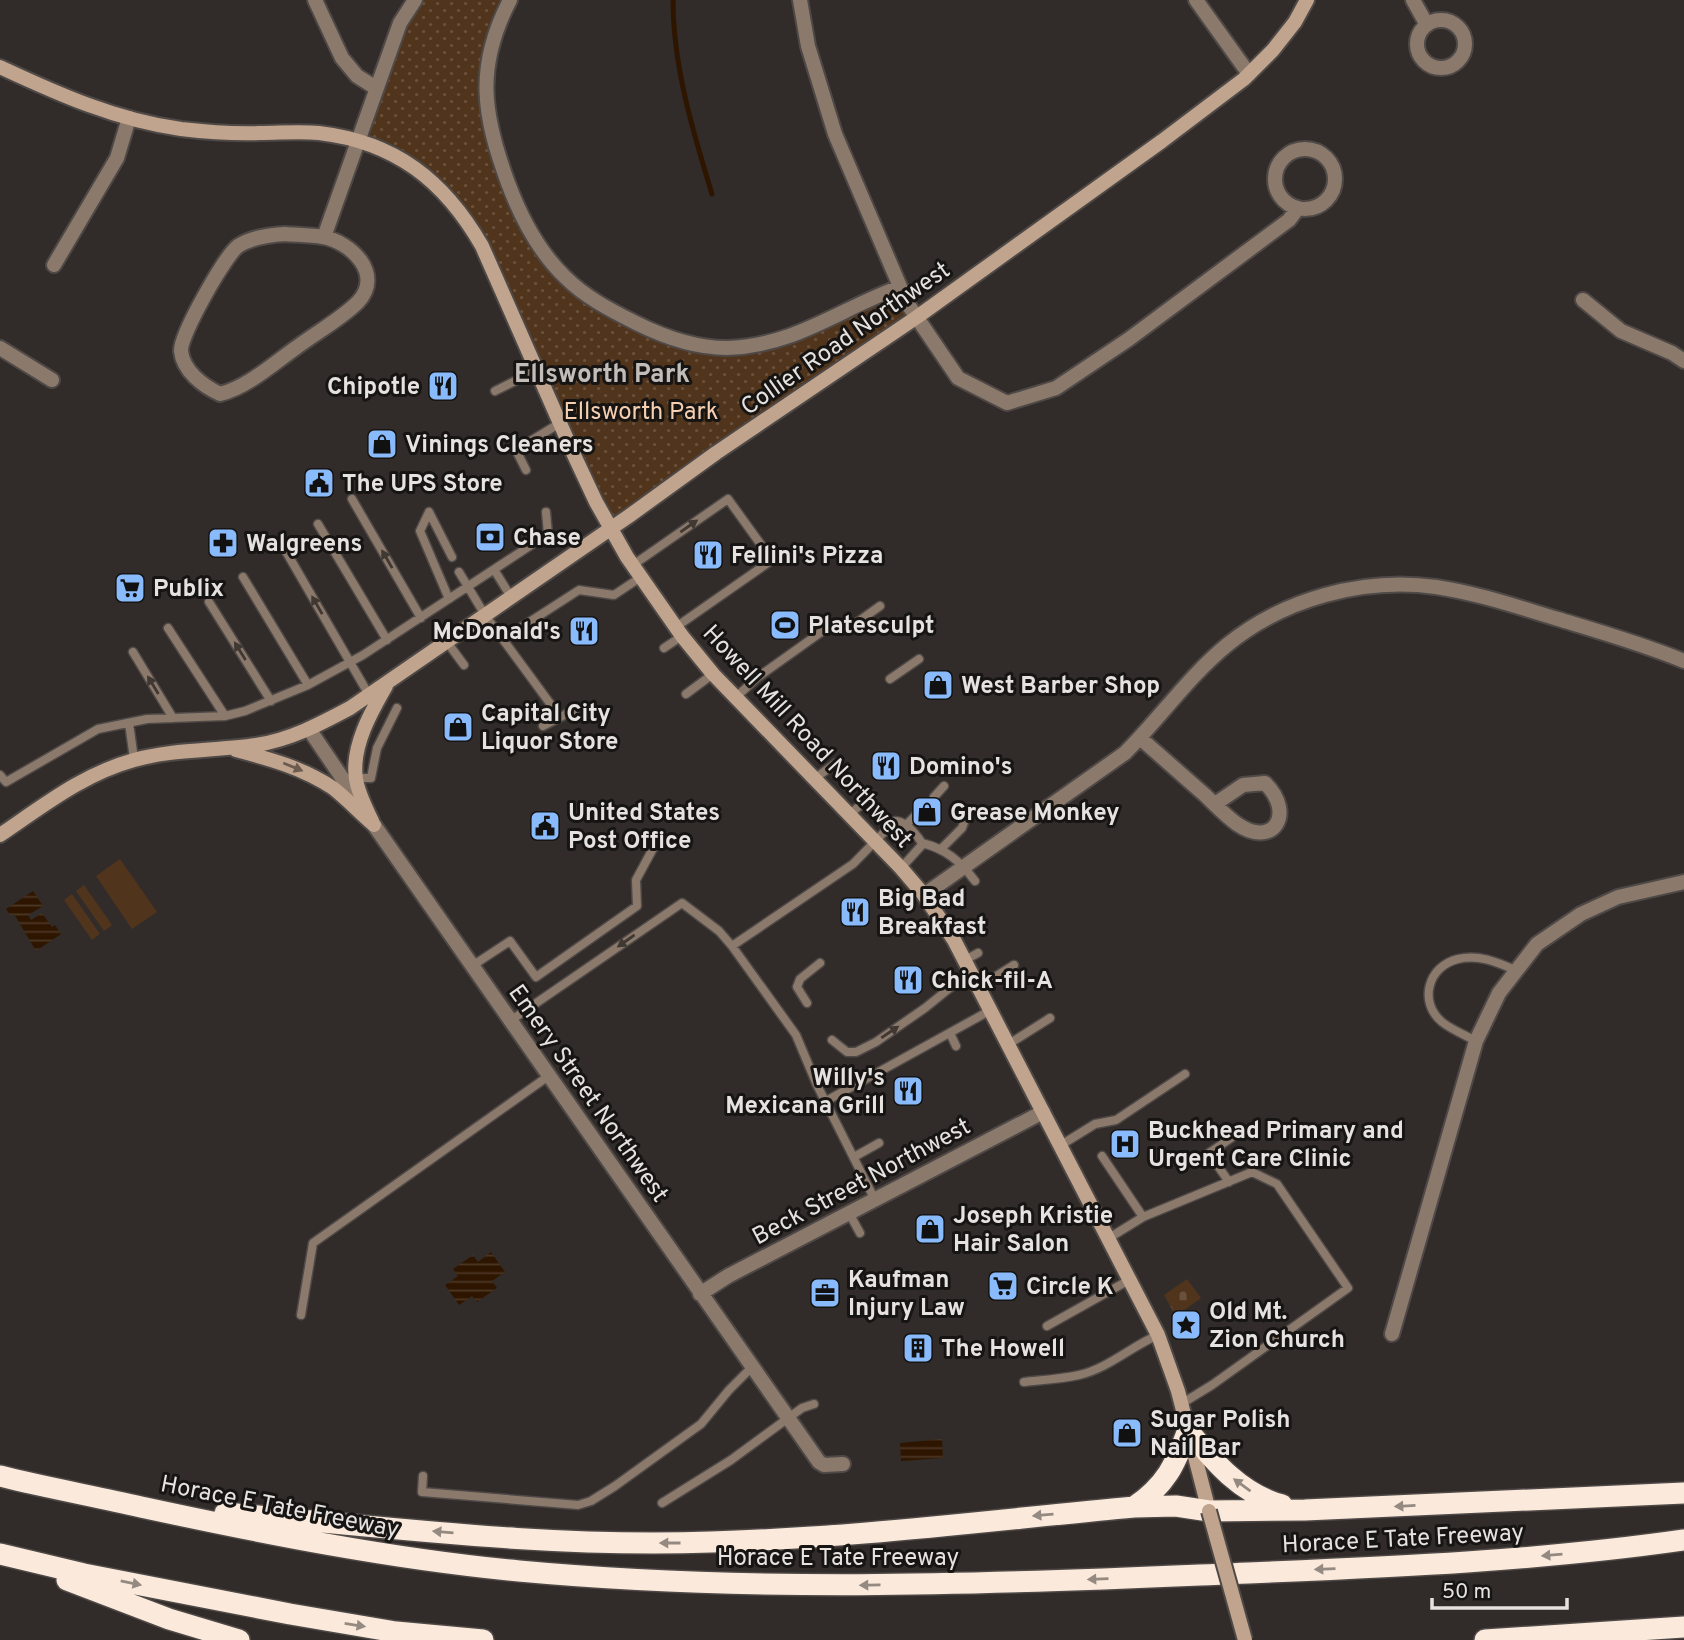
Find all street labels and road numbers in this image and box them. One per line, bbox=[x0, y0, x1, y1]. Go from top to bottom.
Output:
street label: Collier Road Northwest bbox=[736, 256, 957, 423]
street label: Howell Mill Road Northwest bbox=[695, 619, 918, 855]
street label: Emery Street Northwest bbox=[501, 979, 674, 1209]
street label: Beck Street Northwest bbox=[748, 1112, 976, 1253]
street label: Horace E Tate Freeway bbox=[158, 1470, 401, 1546]
street label: Horace E Tate Freeway bbox=[1281, 1519, 1525, 1561]
street label: Horace E Tate Freeway bbox=[717, 1544, 959, 1574]

